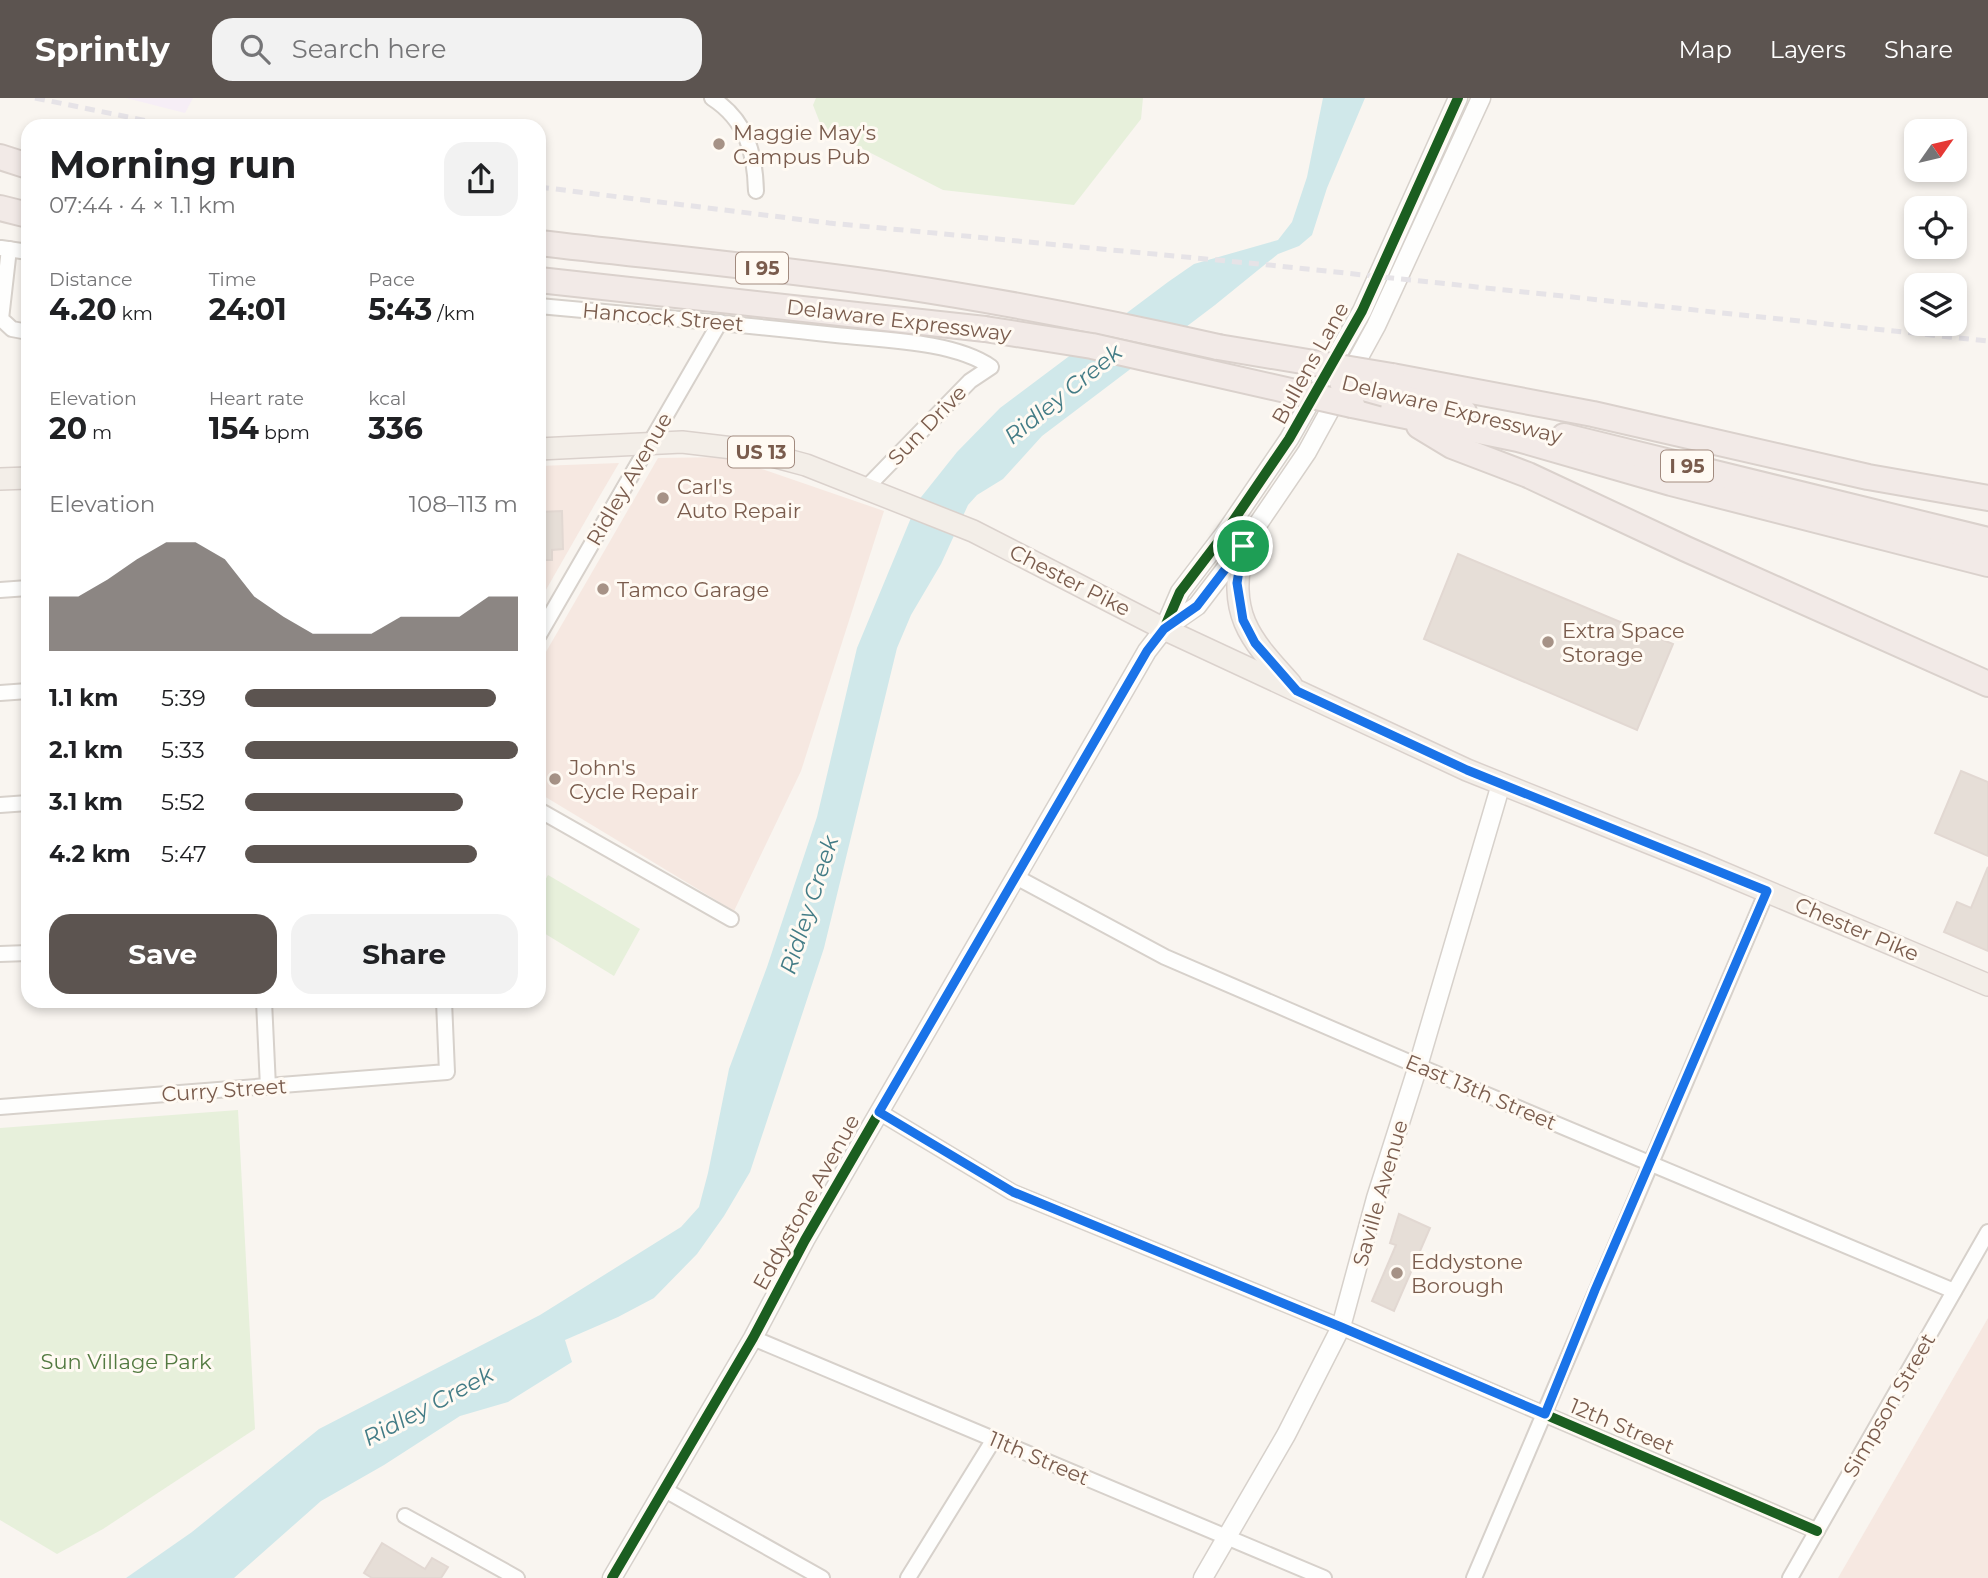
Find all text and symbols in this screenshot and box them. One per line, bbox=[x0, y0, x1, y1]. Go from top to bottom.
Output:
search box bbox=[212, 18, 702, 81]
text: Sprintly bbox=[35, 29, 170, 69]
icon: search bbox=[236, 30, 274, 68]
text: Search here bbox=[292, 33, 446, 65]
text: Map bbox=[1678, 35, 1732, 64]
text: Layers bbox=[1770, 35, 1846, 64]
text: Share bbox=[1884, 35, 1953, 64]
north arrow bbox=[1904, 119, 1967, 182]
map controls bbox=[1904, 119, 1967, 336]
place label: Maggie May's Campus Pub bbox=[733, 120, 876, 169]
marker: Maggie May's Campus Pub bbox=[711, 136, 727, 152]
text: Morning run bbox=[49, 141, 297, 188]
button: share bbox=[444, 142, 518, 216]
text: 07:44 · 4 × 1.1 km bbox=[49, 191, 236, 219]
button: locate bbox=[1904, 196, 1967, 259]
road number: I 95 bbox=[736, 252, 788, 284]
text: Distance bbox=[49, 268, 132, 291]
text: Time bbox=[209, 268, 256, 291]
text: Pace bbox=[368, 268, 415, 291]
button: layers bbox=[1904, 273, 1967, 336]
text: 4.20 bbox=[49, 291, 117, 328]
text: 24:01 bbox=[209, 291, 287, 328]
text: 5:43 bbox=[368, 291, 432, 328]
street label: Delaware Expressway bbox=[785, 294, 1013, 346]
street label: Hancock Street bbox=[581, 298, 745, 336]
street label: Bullens Lane bbox=[1266, 298, 1354, 428]
text: km bbox=[117, 302, 153, 325]
text: /km bbox=[432, 302, 475, 325]
water label: Ridley Creek bbox=[998, 337, 1129, 450]
street label: Delaware Expressway bbox=[1339, 369, 1565, 449]
street label: Sun Drive bbox=[883, 380, 971, 470]
text: Elevation bbox=[49, 387, 137, 410]
text: Heart rate bbox=[209, 387, 304, 410]
text: kcal bbox=[368, 387, 406, 410]
street label: Ridley Avenue bbox=[581, 408, 677, 550]
text: 20 bbox=[49, 410, 87, 447]
text: 154 bbox=[209, 410, 259, 447]
text: 336 bbox=[368, 410, 423, 447]
text: m bbox=[87, 421, 112, 444]
text: bpm bbox=[259, 421, 310, 444]
road number: US 13 bbox=[728, 436, 794, 468]
road number: I 95 bbox=[1661, 450, 1713, 482]
place label: Carl's Auto Repair bbox=[677, 474, 801, 523]
text: Elevation bbox=[49, 490, 155, 518]
text: 108–113 m bbox=[409, 490, 518, 518]
marker: Carl's Auto Repair bbox=[655, 490, 671, 506]
pin bbox=[1213, 516, 1273, 576]
icon: arrive bbox=[1224, 527, 1262, 565]
street label: Chester Pike bbox=[1005, 539, 1135, 621]
place label: Tamco Garage bbox=[617, 577, 769, 602]
marker: Tamco Garage bbox=[595, 581, 611, 597]
place label: Extra Space Storage bbox=[1562, 618, 1685, 667]
marker: Extra Space Storage bbox=[1540, 634, 1556, 650]
text: 1.1 km bbox=[49, 684, 118, 712]
text: 5:39 bbox=[161, 684, 206, 712]
text: 2.1 km bbox=[49, 736, 123, 764]
text: 5:33 bbox=[161, 736, 205, 764]
place label: John's Cycle Repair bbox=[568, 755, 699, 804]
marker: John's Cycle Repair bbox=[547, 771, 563, 787]
text: 3.1 km bbox=[49, 788, 123, 816]
text: 5:52 bbox=[161, 788, 205, 816]
water label: Ridley Creek bbox=[773, 831, 845, 978]
text: 4.2 km bbox=[49, 840, 131, 868]
text: 5:47 bbox=[161, 840, 207, 868]
street label: Chester Pike bbox=[1791, 892, 1923, 966]
button: Save bbox=[49, 914, 277, 994]
button: Share bbox=[291, 914, 518, 994]
street label: East 13th Street bbox=[1402, 1049, 1560, 1135]
street label: Curry Street bbox=[161, 1073, 287, 1107]
street label: Eddystone Avenue bbox=[747, 1110, 865, 1294]
street label: Saville Avenue bbox=[1347, 1117, 1413, 1269]
place label: Eddystone Borough bbox=[1411, 1249, 1523, 1298]
marker: Eddystone Borough bbox=[1389, 1265, 1405, 1281]
street label: Simpson Street bbox=[1838, 1329, 1940, 1481]
park label: Sun Village Park bbox=[41, 1349, 212, 1374]
water label: Ridley Creek bbox=[358, 1359, 499, 1452]
street label: 12th Street bbox=[1566, 1393, 1678, 1459]
street label: 11th Street bbox=[985, 1426, 1093, 1490]

